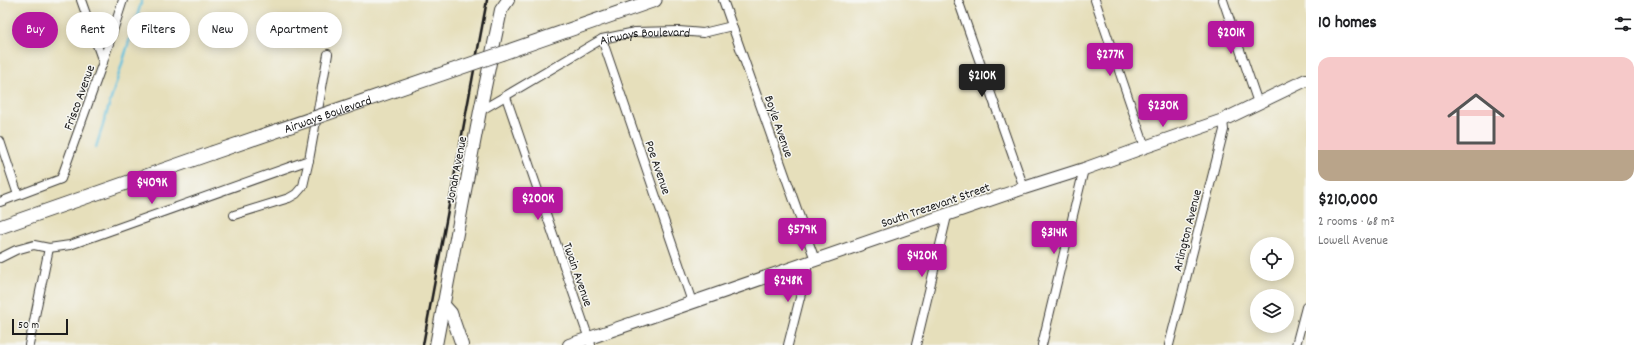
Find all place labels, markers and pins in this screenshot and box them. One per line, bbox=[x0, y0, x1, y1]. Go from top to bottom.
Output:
pin: $201K bbox=[1203, 21, 1259, 55]
pin: $277K bbox=[1082, 43, 1138, 77]
pin: $210K bbox=[954, 64, 1010, 98]
pin: $230K bbox=[1135, 94, 1191, 128]
pin: $409K bbox=[124, 171, 180, 205]
pin: $200K bbox=[510, 187, 566, 221]
pin: $579K bbox=[774, 218, 830, 252]
pin: $314K bbox=[1026, 221, 1082, 255]
pin: $420K bbox=[894, 244, 950, 278]
pin: $248K bbox=[760, 269, 816, 303]

